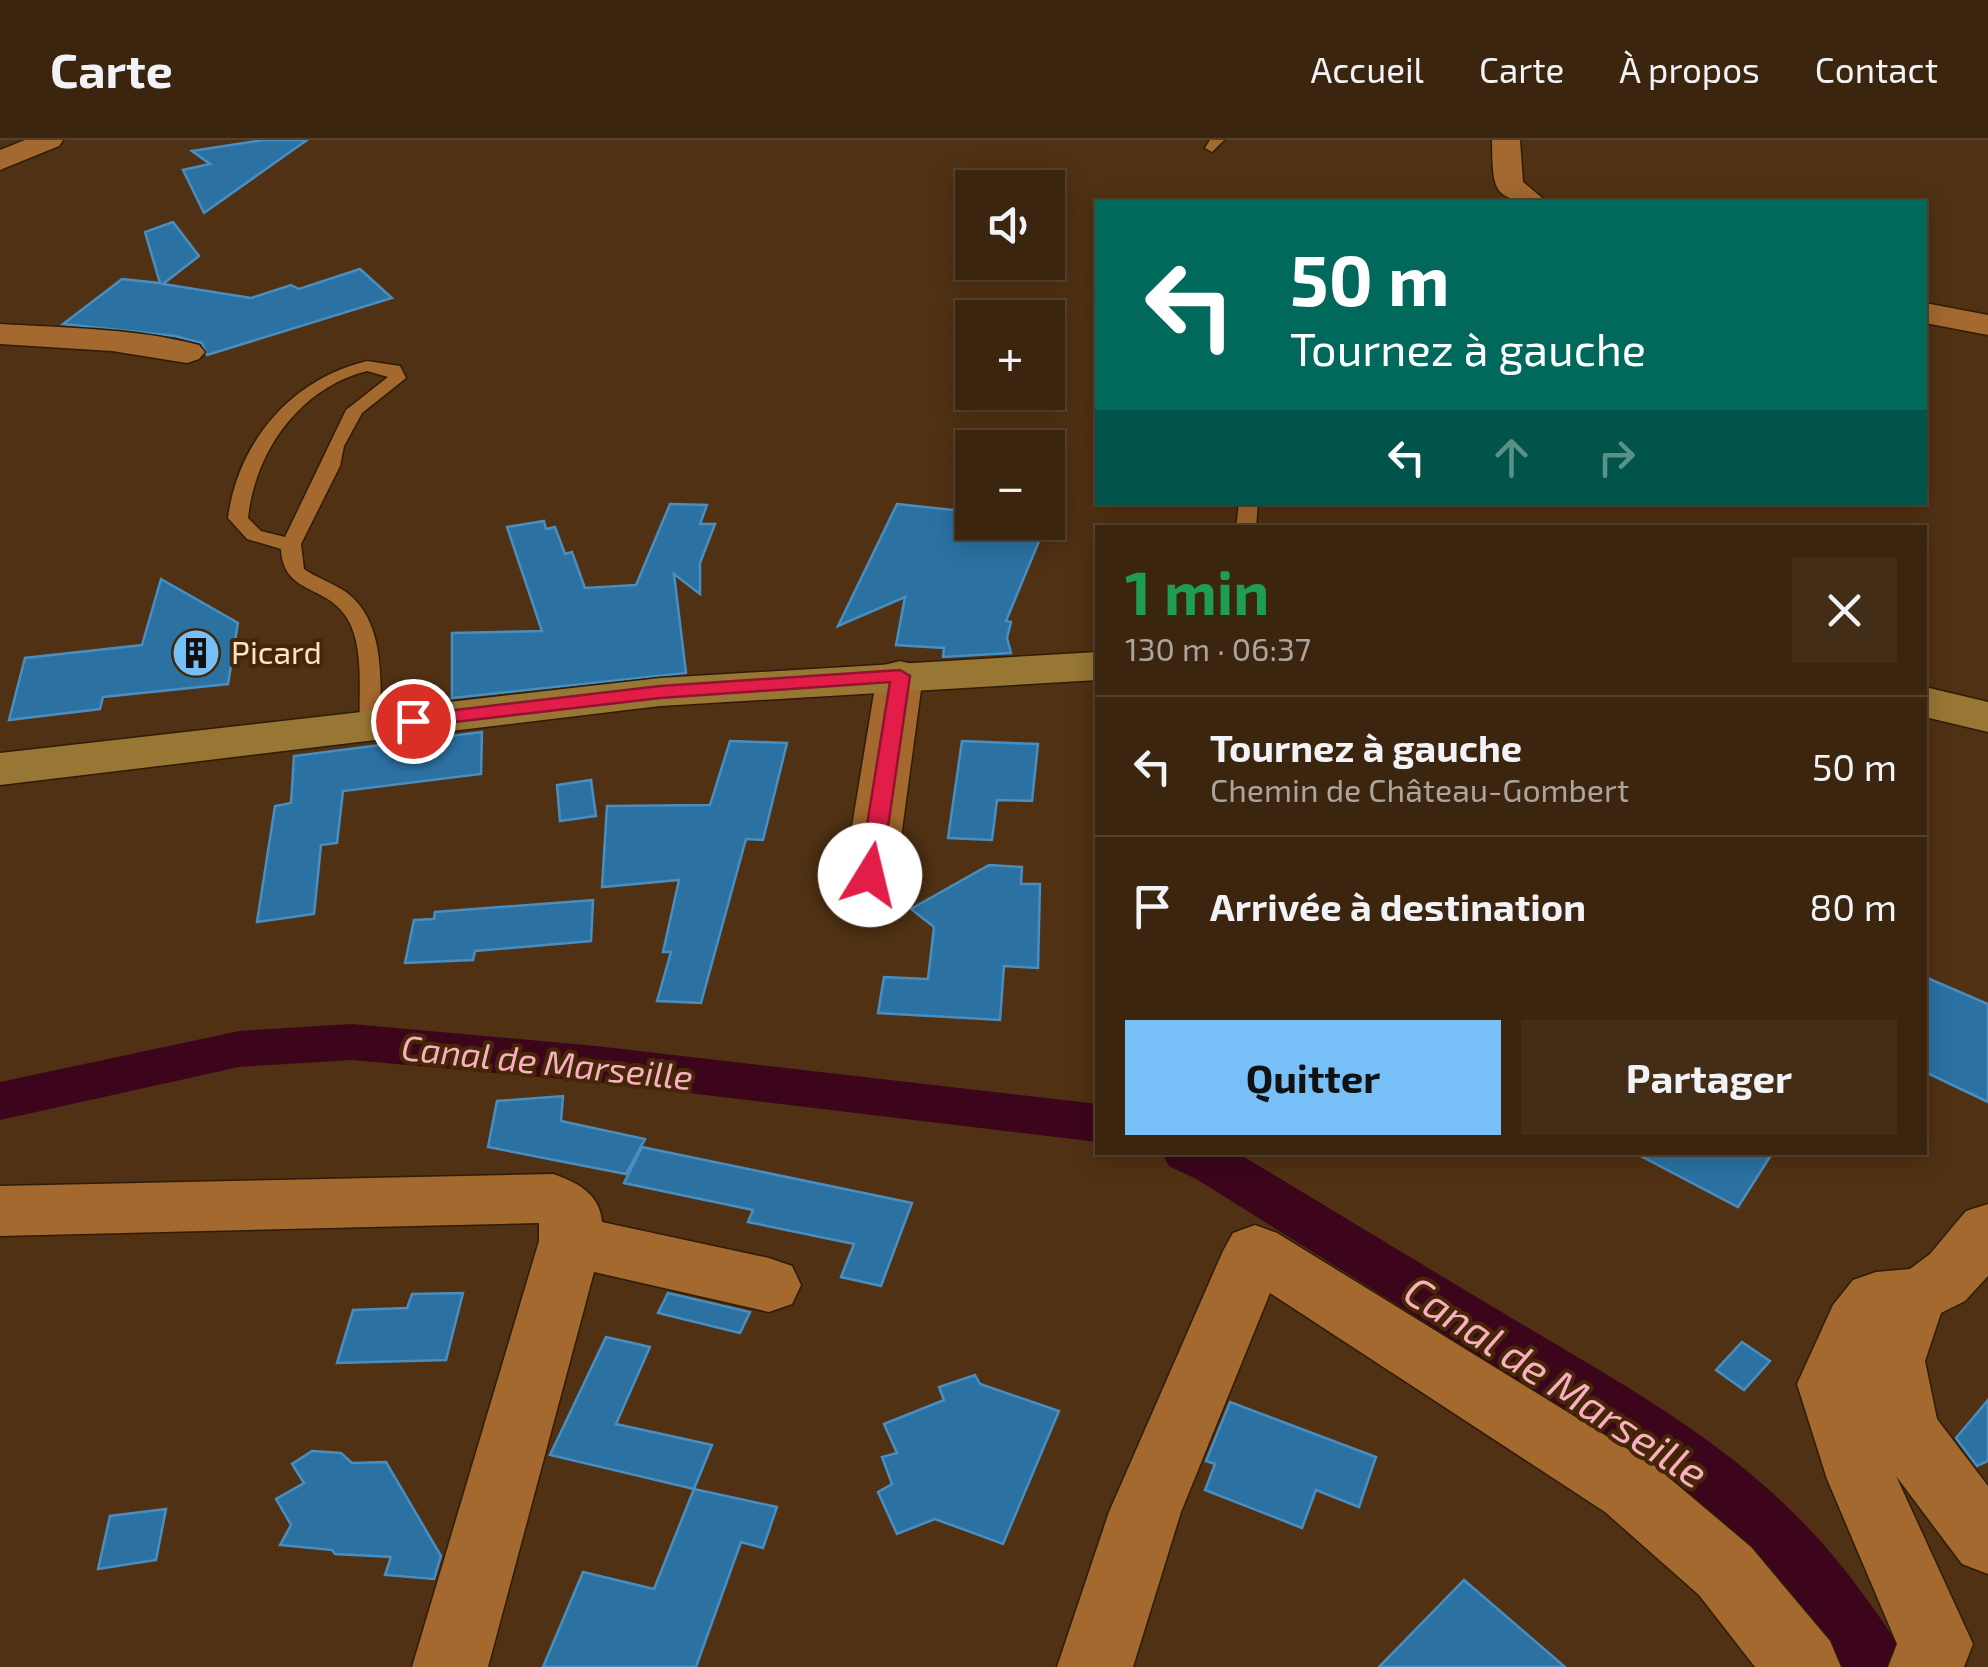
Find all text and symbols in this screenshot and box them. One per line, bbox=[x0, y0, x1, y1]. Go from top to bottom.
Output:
text: Carte bbox=[50, 40, 173, 98]
text: Accueil bbox=[1310, 48, 1424, 90]
text: Carte bbox=[1479, 48, 1564, 90]
text: À propos bbox=[1619, 48, 1760, 90]
text: Contact bbox=[1815, 48, 1938, 90]
map controls bbox=[955, 170, 1065, 540]
button: sound bbox=[955, 170, 1065, 280]
text: 50 m bbox=[1290, 236, 1450, 320]
icon: left bbox=[1125, 240, 1255, 370]
button: + bbox=[955, 300, 1065, 410]
text: Tournez à gauche bbox=[1290, 321, 1646, 375]
button: − bbox=[955, 430, 1065, 540]
icon: left bbox=[1379, 430, 1434, 485]
icon: ahead bbox=[1484, 430, 1539, 485]
icon: right bbox=[1589, 430, 1644, 485]
text: 1 min bbox=[1125, 555, 1269, 627]
button: close bbox=[1792, 558, 1897, 663]
building icon: Picard bbox=[170, 627, 222, 679]
text: 130 m · 06:37 bbox=[1125, 629, 1311, 667]
place label: Picard bbox=[231, 632, 322, 670]
pin bbox=[371, 679, 456, 764]
icon: arrive bbox=[386, 694, 441, 749]
text: Tournez à gauche bbox=[1210, 724, 1522, 770]
icon: left bbox=[1125, 739, 1180, 794]
text: 50 m bbox=[1812, 743, 1897, 789]
text: Chemin de Château-Gombert bbox=[1210, 770, 1629, 808]
position arrow bbox=[818, 823, 922, 927]
icon: arrive bbox=[1125, 879, 1180, 934]
text: Arrivée à destination bbox=[1210, 883, 1586, 929]
text: 80 m bbox=[1809, 883, 1897, 929]
button: Quitter bbox=[1125, 1020, 1501, 1135]
button: Partager bbox=[1521, 1020, 1897, 1135]
water label: Canal de Marseille bbox=[399, 1025, 695, 1097]
water label: Canal de Marseille bbox=[1396, 1264, 1718, 1497]

